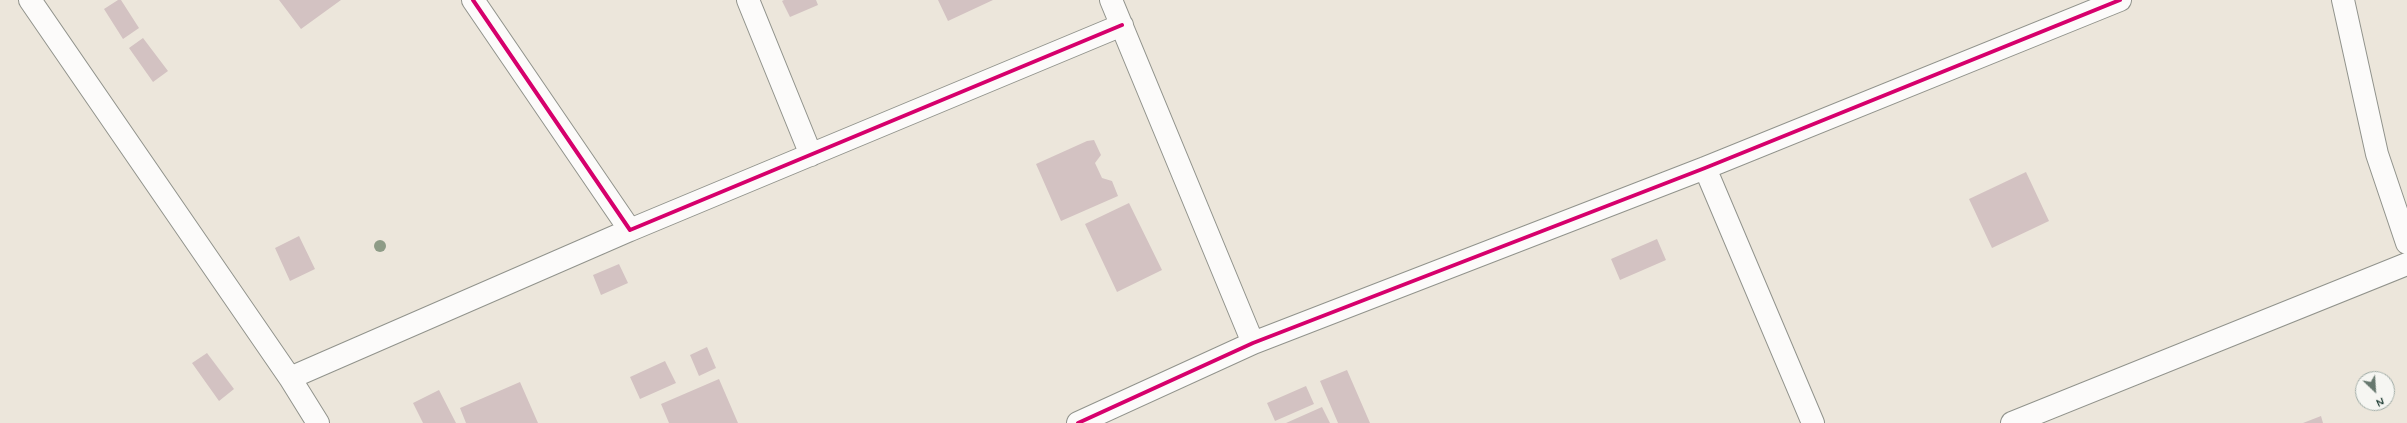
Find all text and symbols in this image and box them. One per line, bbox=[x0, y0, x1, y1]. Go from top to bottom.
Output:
north arrow bbox=[2355, 371, 2395, 411]
text: N bbox=[2373, 393, 2386, 409]

